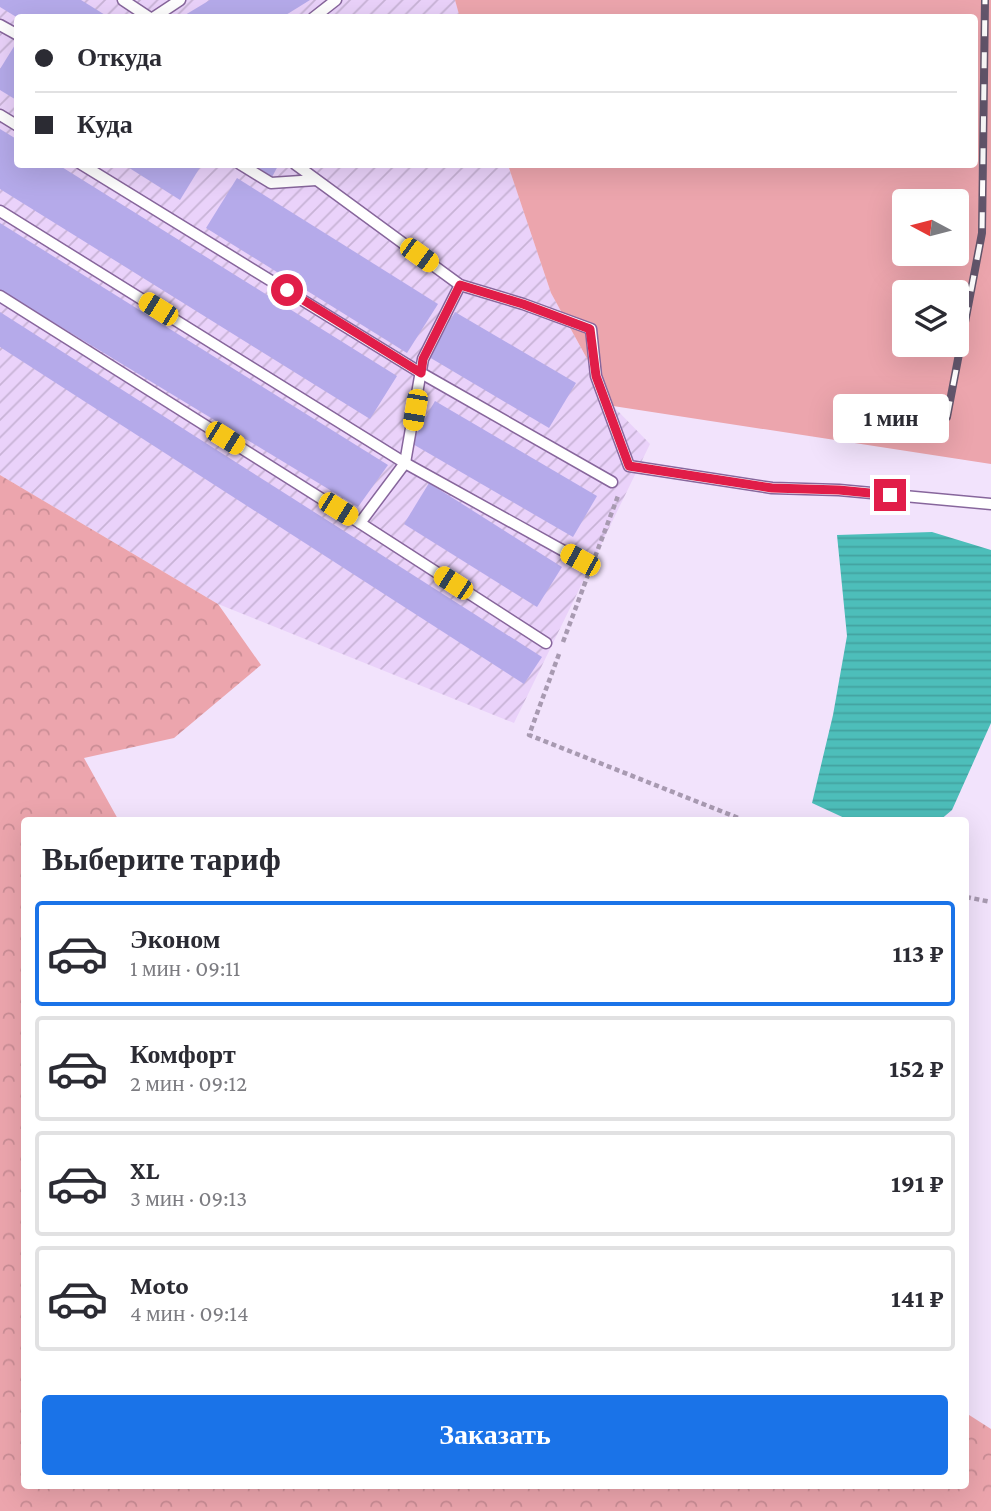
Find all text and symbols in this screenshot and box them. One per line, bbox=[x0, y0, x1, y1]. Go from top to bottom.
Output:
text: Откуда bbox=[77, 43, 162, 72]
text: Куда bbox=[77, 110, 133, 139]
north arrow bbox=[892, 189, 970, 266]
map controls bbox=[892, 189, 969, 357]
car bbox=[396, 234, 443, 276]
route start bbox=[271, 274, 303, 306]
button: layers bbox=[892, 280, 969, 357]
car bbox=[135, 289, 182, 329]
car bbox=[402, 387, 429, 433]
callout: 1 мин bbox=[832, 393, 948, 442]
text: 1 мин bbox=[863, 405, 919, 431]
car bbox=[202, 418, 249, 458]
route end bbox=[874, 479, 906, 511]
car bbox=[315, 489, 362, 529]
car bbox=[557, 541, 604, 579]
car bbox=[430, 563, 477, 603]
text: Выберите тариф bbox=[42, 841, 281, 877]
icon: car bbox=[46, 922, 109, 985]
text: Эконом bbox=[130, 925, 220, 954]
text: 113 ₽ bbox=[892, 939, 944, 968]
text: 1 мин · 09:11 bbox=[130, 955, 241, 981]
icon: car bbox=[46, 1037, 109, 1100]
text: Комфорт bbox=[130, 1040, 236, 1069]
text: 152 ₽ bbox=[889, 1054, 944, 1083]
text: 2 мин · 09:12 bbox=[130, 1070, 247, 1096]
icon: car bbox=[46, 1152, 109, 1215]
text: XL bbox=[130, 1156, 159, 1185]
text: 191 ₽ bbox=[891, 1169, 944, 1198]
text: 3 мин · 09:13 bbox=[130, 1185, 247, 1211]
icon: car bbox=[46, 1267, 109, 1330]
text: Moto bbox=[130, 1271, 189, 1300]
text: 141 ₽ bbox=[891, 1284, 944, 1313]
text: 4 мин · 09:14 bbox=[130, 1300, 249, 1326]
button: Заказать bbox=[42, 1395, 948, 1475]

